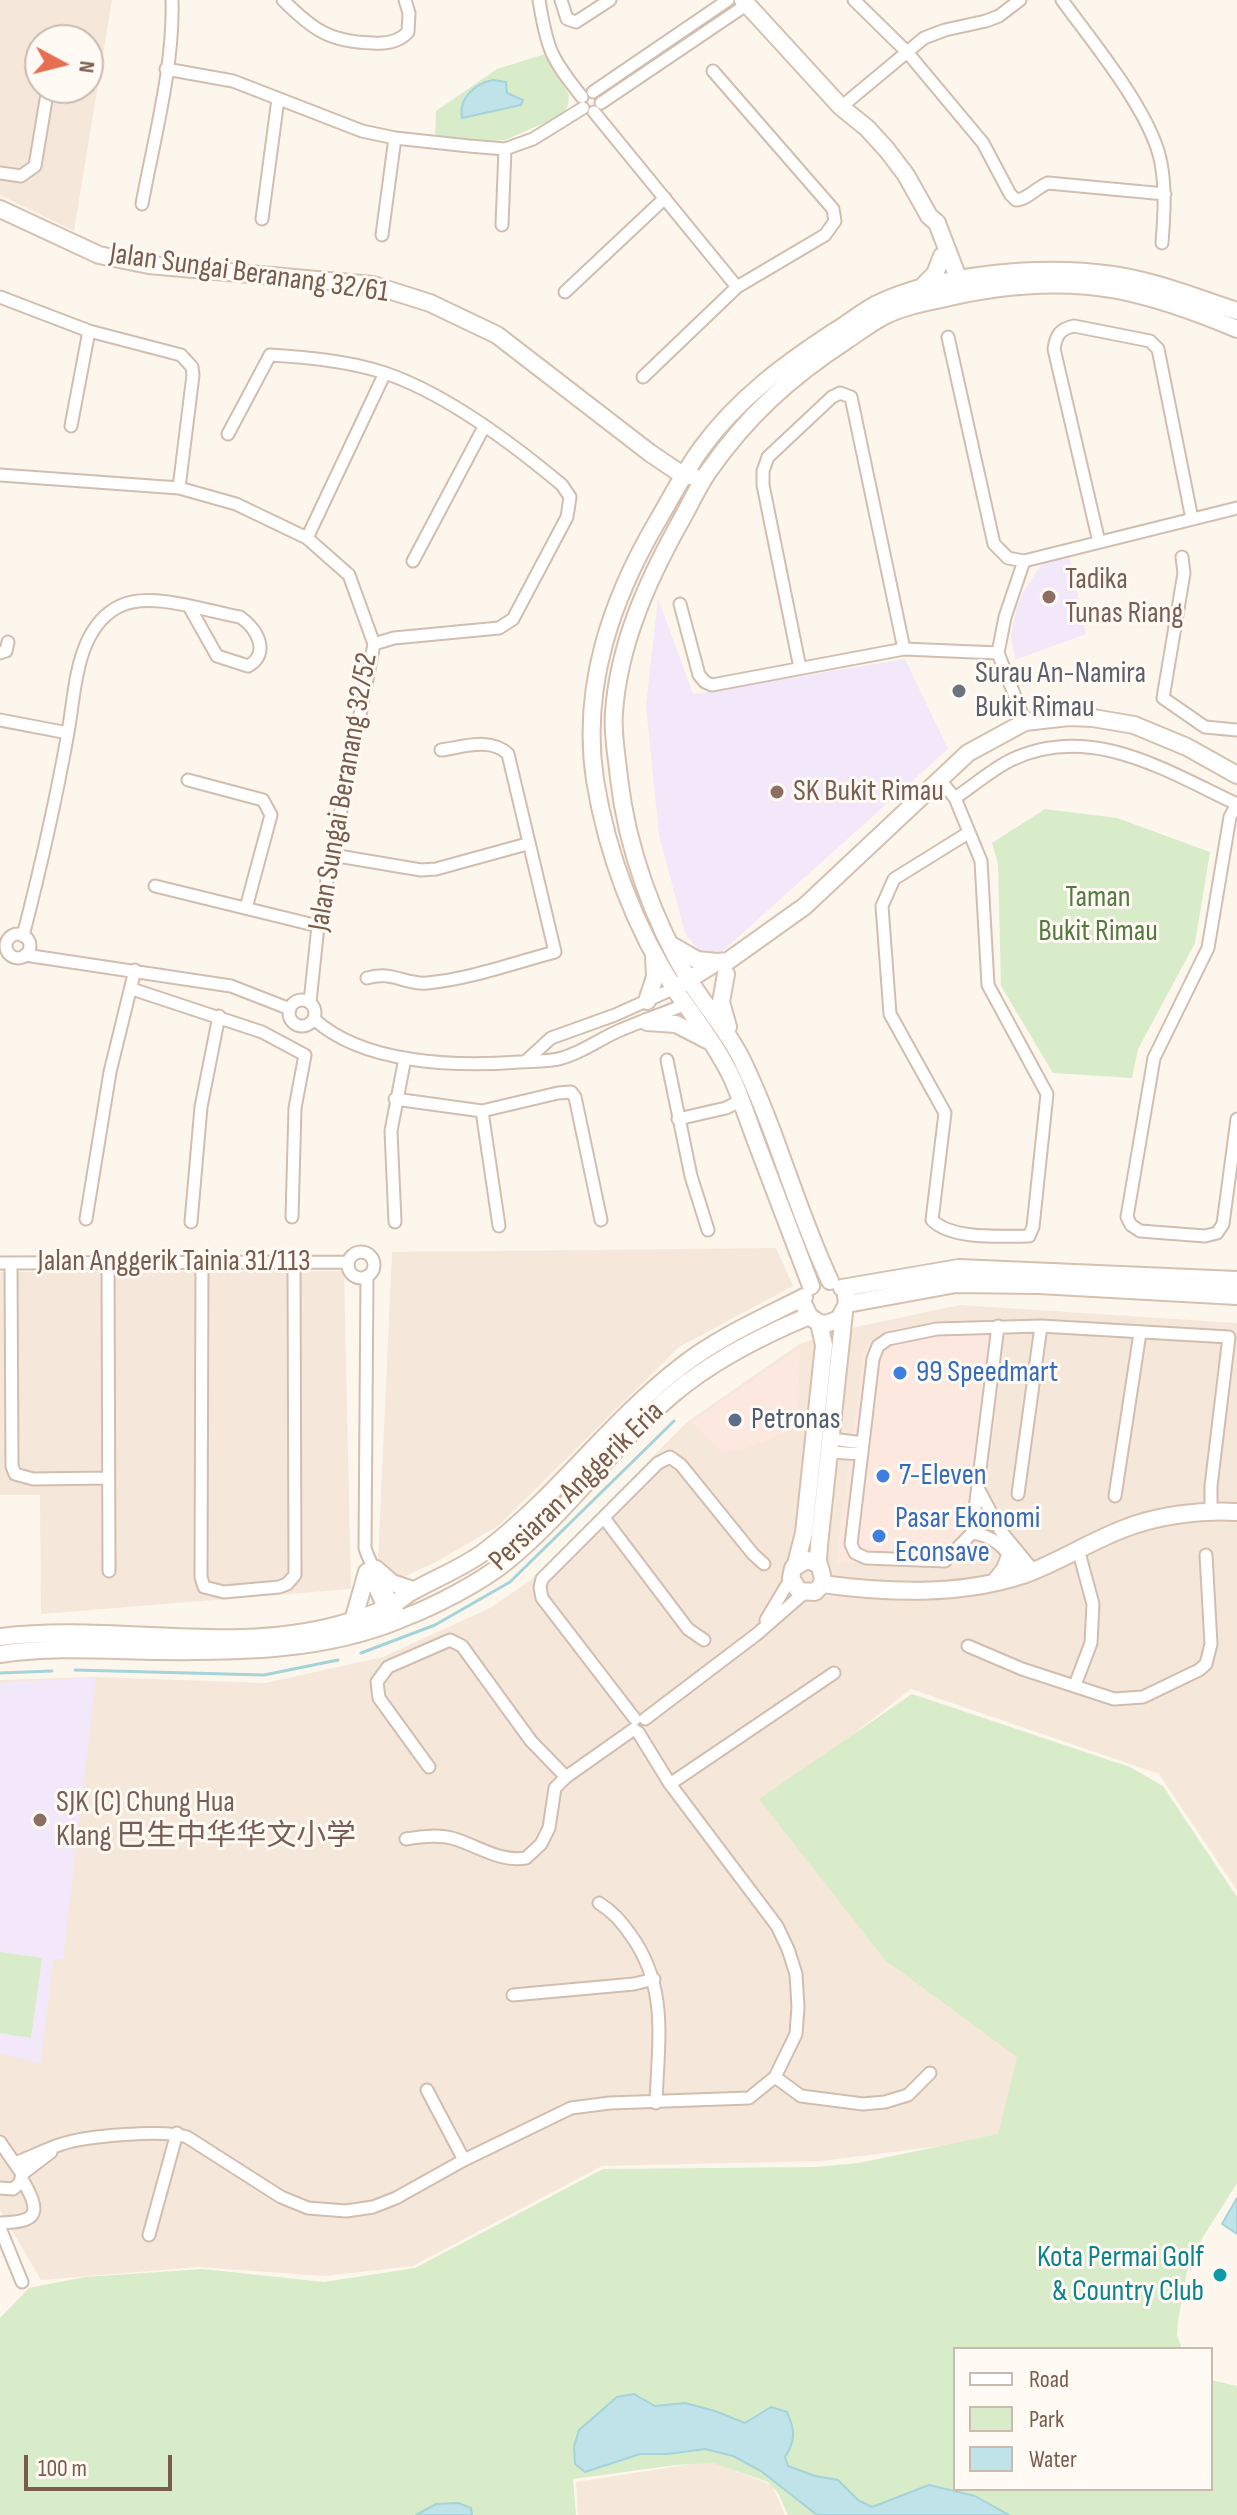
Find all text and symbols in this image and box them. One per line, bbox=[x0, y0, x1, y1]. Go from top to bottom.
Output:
north arrow bbox=[24, 24, 104, 104]
text: N bbox=[72, 59, 100, 74]
street label: Jalan Sungai Beranang 32/61 bbox=[107, 237, 391, 311]
place label: Tadika Tunas Riang bbox=[1065, 562, 1183, 632]
marker: Tadika Tunas Riang bbox=[1040, 588, 1058, 606]
street label: Jalan Sungai Beranang 32/52 bbox=[302, 650, 386, 934]
place label: Surau An-Namira Bukit Rimau bbox=[975, 656, 1146, 726]
marker: Surau An-Namira Bukit Rimau bbox=[950, 682, 968, 700]
place label: SK Bukit Rimau bbox=[793, 774, 944, 810]
marker: SK Bukit Rimau bbox=[768, 783, 786, 801]
park label: Taman Bukit Rimau bbox=[1038, 880, 1158, 950]
street label: Jalan Anggerik Tainia 31/113 bbox=[38, 1244, 310, 1280]
place label: 99 Speedmart bbox=[916, 1355, 1058, 1391]
marker: 99 Speedmart bbox=[891, 1364, 909, 1382]
street label: Persiaran Anggerik Eria bbox=[482, 1395, 672, 1579]
place label: Petronas bbox=[751, 1402, 841, 1438]
marker: Petronas bbox=[726, 1411, 744, 1429]
place label: 7-Eleven bbox=[899, 1458, 987, 1494]
marker: 7-Eleven bbox=[874, 1467, 892, 1485]
place label: Pasar Ekonomi Econsave bbox=[895, 1501, 1040, 1572]
marker: Pasar Ekonomi Econsave bbox=[870, 1527, 888, 1545]
place label: SJK (C) Chung Hua Klang 巴生中华华文小学 bbox=[56, 1785, 356, 1856]
marker: SJK (C) Chung Hua Klang 巴生中华华文小学 bbox=[31, 1811, 49, 1829]
place label: Kota Permai Golf & Country Club bbox=[1037, 2240, 1204, 2310]
marker: Kota Permai Golf & Country Club bbox=[1211, 2266, 1229, 2284]
legend bbox=[953, 2347, 1213, 2491]
text: Road bbox=[1029, 2365, 1069, 2394]
text: Park bbox=[1029, 2405, 1064, 2434]
scale bar bbox=[28, 2439, 176, 2489]
text: Water bbox=[1029, 2445, 1077, 2474]
text: 100 m bbox=[38, 2454, 87, 2483]

